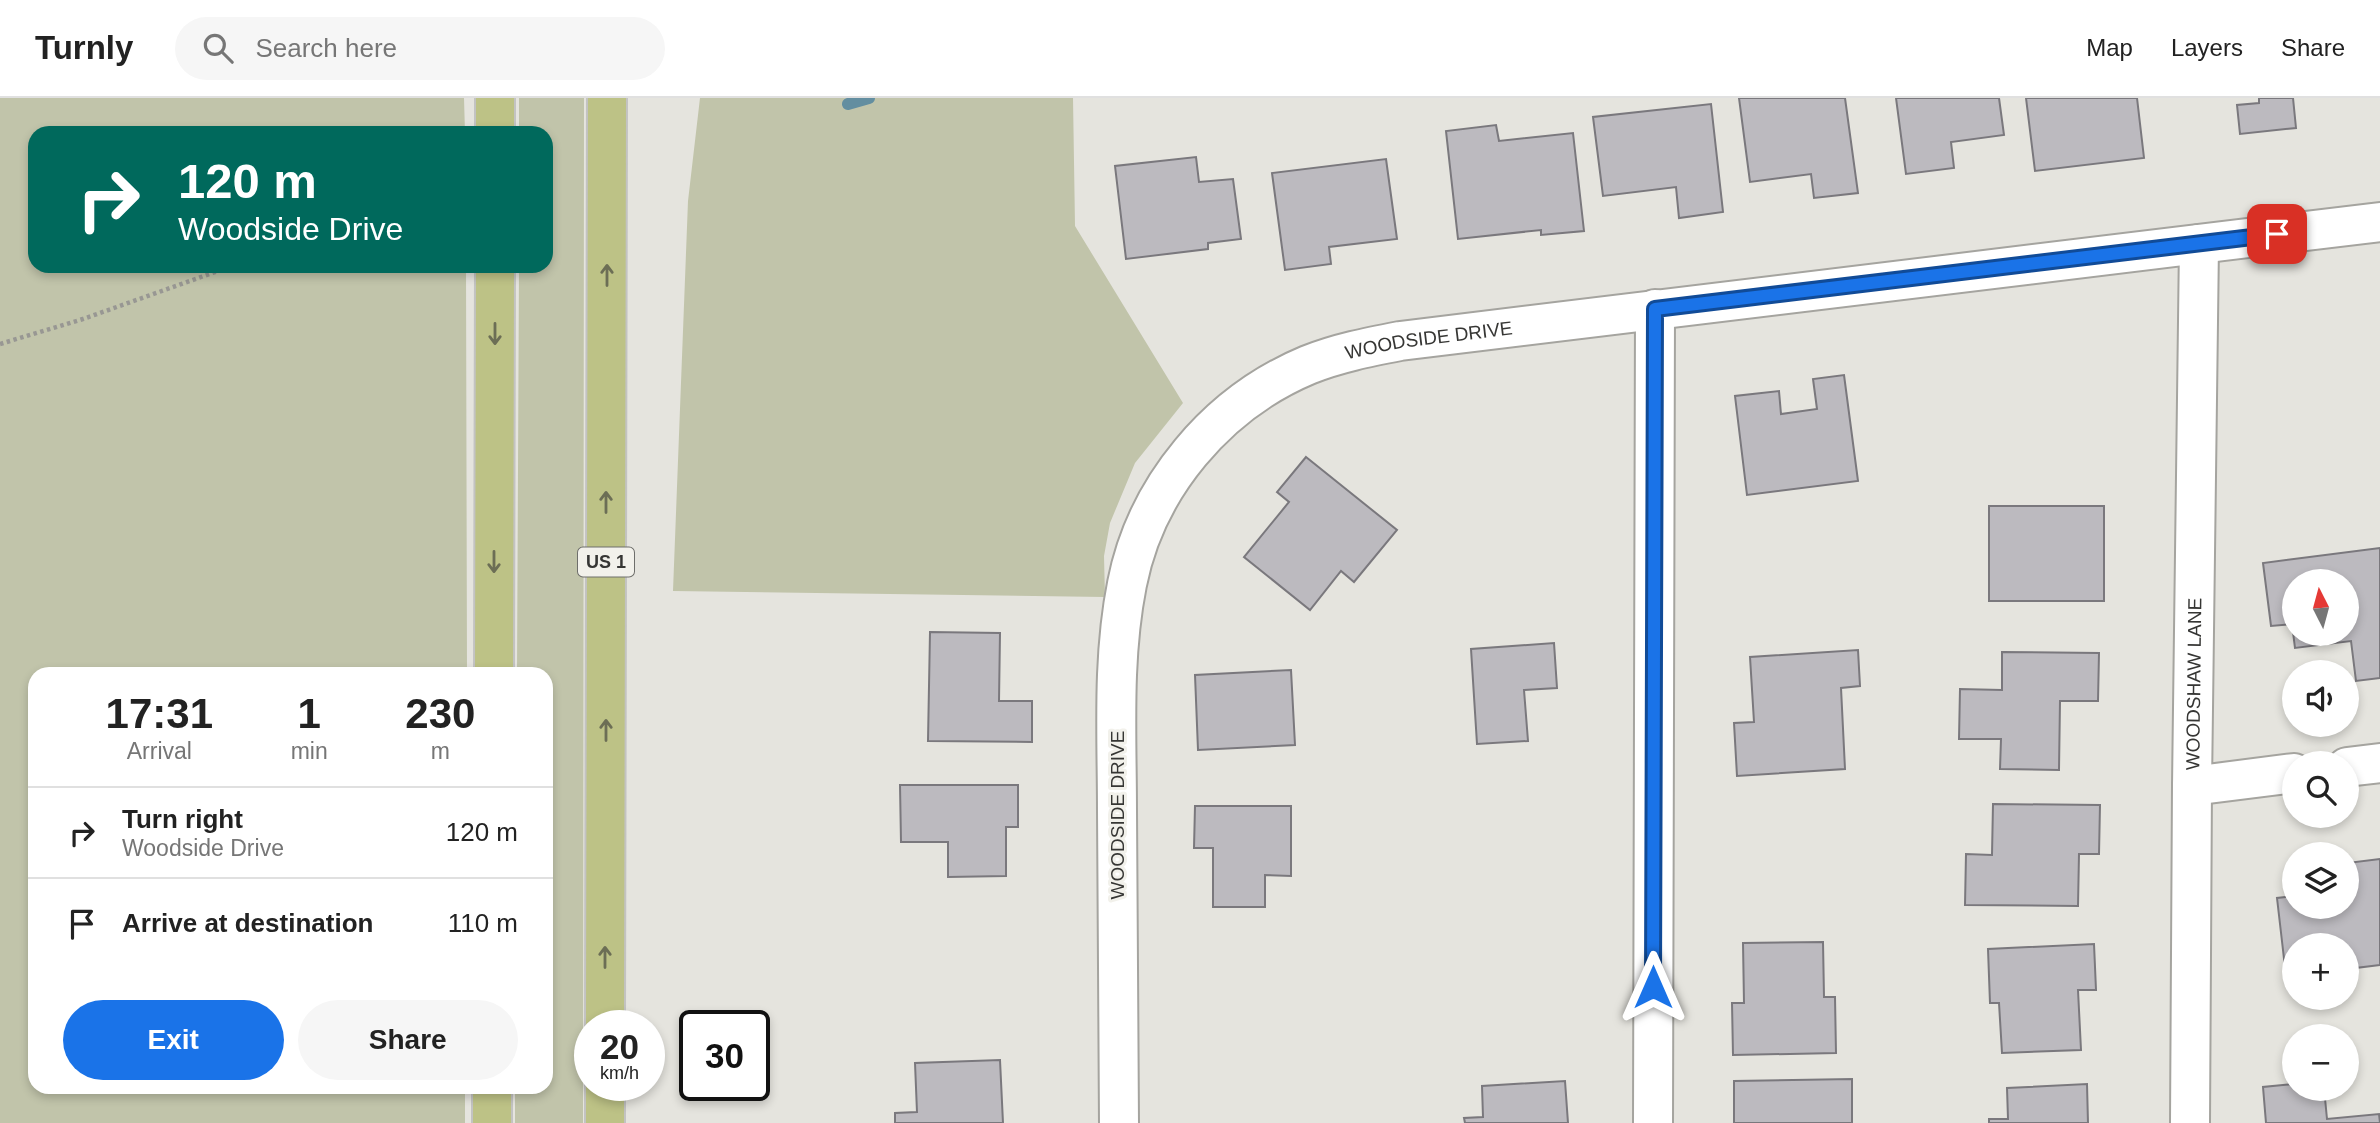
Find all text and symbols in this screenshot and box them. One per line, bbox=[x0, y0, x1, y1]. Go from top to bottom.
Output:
search box bbox=[175, 17, 665, 80]
text: Turnly bbox=[35, 29, 133, 66]
icon: search bbox=[199, 29, 237, 67]
text: Search here bbox=[255, 33, 397, 63]
text: Map bbox=[2086, 34, 2133, 61]
text: Layers bbox=[2171, 34, 2243, 61]
text: Share bbox=[2281, 34, 2345, 61]
icon: right bbox=[63, 154, 154, 245]
text: 120 m bbox=[178, 154, 317, 208]
pin bbox=[2247, 204, 2307, 264]
text: Woodside Drive bbox=[178, 211, 403, 247]
icon: arrive bbox=[2258, 215, 2296, 253]
one-way arrow bbox=[600, 264, 614, 287]
street label: WOODSIDE DRIVE bbox=[1343, 317, 1514, 363]
one-way arrow bbox=[488, 322, 502, 345]
one-way arrow bbox=[599, 491, 613, 514]
road number: US 1 bbox=[578, 548, 634, 576]
one-way arrow bbox=[487, 550, 501, 573]
north arrow bbox=[2282, 569, 2359, 646]
map controls bbox=[2282, 569, 2359, 1101]
street label: WOODSHAW LANE bbox=[2182, 598, 2205, 770]
button: sound bbox=[2282, 660, 2359, 737]
text: 17:31 bbox=[106, 690, 213, 737]
text: 1 bbox=[297, 690, 321, 737]
text: 230 bbox=[405, 690, 475, 737]
one-way arrow bbox=[599, 719, 613, 742]
street label: WOODSIDE DRIVE bbox=[1107, 731, 1128, 899]
text: Arrival bbox=[127, 738, 192, 764]
text: min bbox=[291, 738, 328, 764]
text: m bbox=[431, 738, 450, 764]
button: search bbox=[2282, 751, 2359, 828]
text: Turn right bbox=[122, 804, 243, 834]
icon: right bbox=[63, 814, 101, 852]
text: 120 m bbox=[446, 817, 518, 847]
text: Woodside Drive bbox=[122, 835, 284, 861]
button: layers bbox=[2282, 842, 2359, 919]
icon: arrive bbox=[63, 905, 101, 943]
text: Arrive at destination bbox=[122, 908, 373, 938]
text: 110 m bbox=[448, 908, 518, 938]
button: + bbox=[2282, 933, 2359, 1010]
one-way arrow bbox=[598, 946, 612, 969]
position arrow bbox=[1616, 950, 1690, 1024]
button: Exit bbox=[63, 1000, 284, 1080]
button: Share bbox=[298, 1000, 518, 1080]
speed limit sign: 30 bbox=[679, 1010, 770, 1101]
button: − bbox=[2282, 1024, 2359, 1101]
text: 20 bbox=[600, 1027, 639, 1066]
text: km/h bbox=[600, 1063, 639, 1083]

